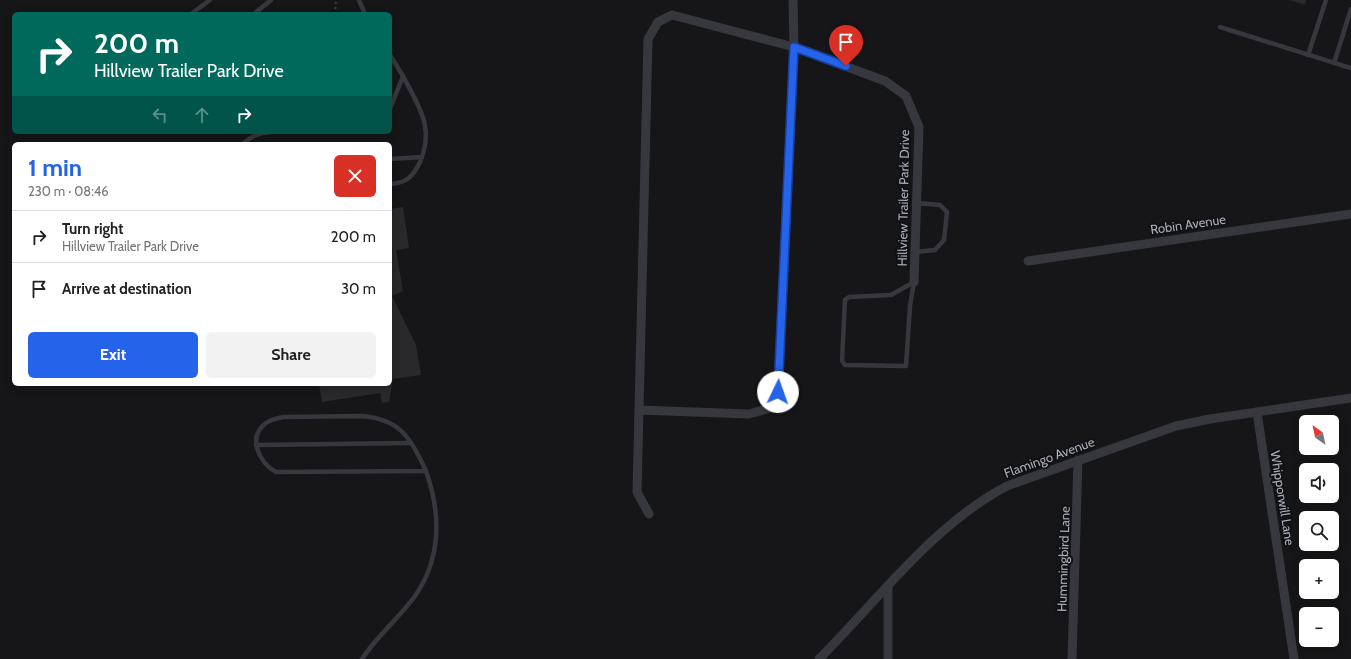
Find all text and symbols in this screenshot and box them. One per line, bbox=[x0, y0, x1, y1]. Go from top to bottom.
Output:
pin bbox=[829, 25, 863, 66]
text: 200 m bbox=[94, 26, 179, 60]
icon: right bbox=[28, 28, 80, 80]
icon: arrive bbox=[835, 31, 857, 53]
text: Hillview Trailer Park Drive bbox=[94, 60, 284, 82]
icon: left bbox=[149, 104, 171, 126]
icon: ahead bbox=[191, 104, 213, 126]
icon: right bbox=[233, 104, 255, 126]
street label: Hillview Trailer Park Drive bbox=[894, 129, 912, 267]
text: 1 min bbox=[28, 153, 82, 182]
button: close bbox=[334, 155, 376, 197]
text: 230 m · 08:46 bbox=[28, 183, 109, 199]
street label: Robin Avenue bbox=[1149, 211, 1227, 237]
text: Turn right bbox=[62, 220, 123, 238]
icon: right bbox=[28, 226, 50, 248]
text: 200 m bbox=[331, 228, 376, 246]
text: Hillview Trailer Park Drive bbox=[62, 238, 199, 254]
icon: arrive bbox=[28, 278, 50, 300]
text: Arrive at destination bbox=[62, 280, 192, 298]
text: 30 m bbox=[341, 280, 376, 298]
button: Exit bbox=[28, 332, 198, 378]
button: Share bbox=[206, 332, 376, 378]
position arrow bbox=[757, 371, 799, 413]
north arrow bbox=[1299, 415, 1339, 455]
map controls bbox=[1299, 415, 1339, 647]
street label: Flamingo Avenue bbox=[1001, 433, 1097, 481]
street label: Whipporwill Lane bbox=[1268, 449, 1298, 547]
button: sound bbox=[1299, 463, 1339, 503]
street label: Hummingbird Lane bbox=[1053, 505, 1073, 612]
button: search bbox=[1299, 511, 1339, 551]
button: + bbox=[1299, 559, 1339, 599]
button: − bbox=[1299, 607, 1339, 647]

